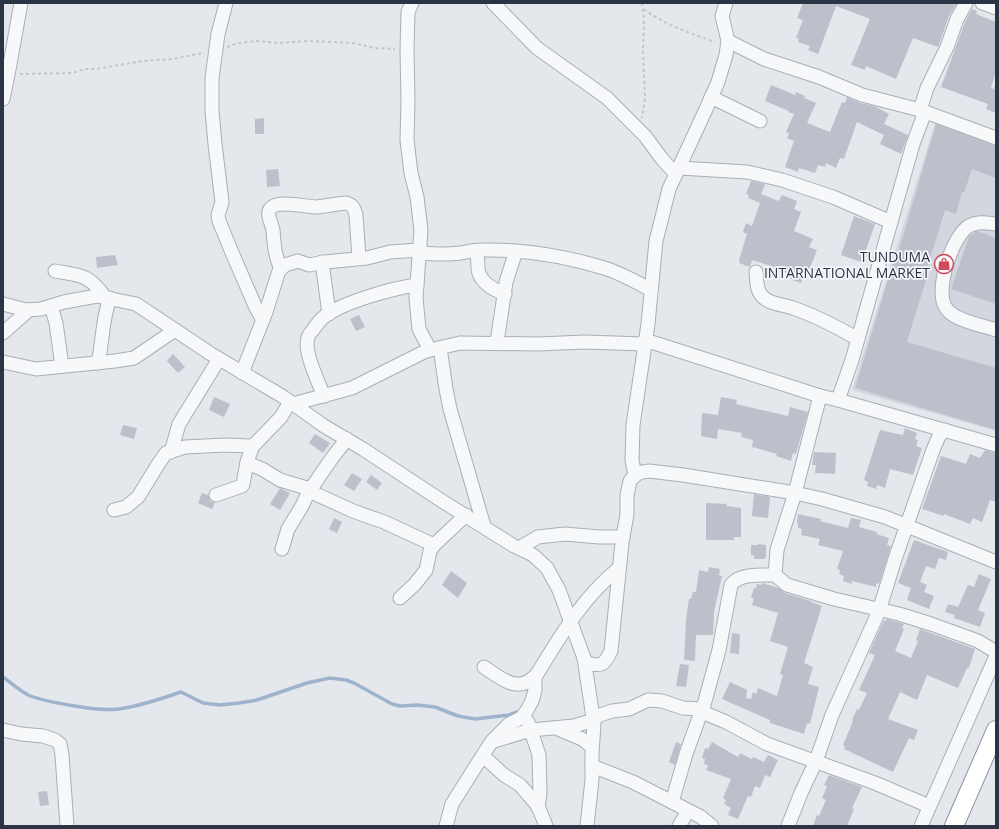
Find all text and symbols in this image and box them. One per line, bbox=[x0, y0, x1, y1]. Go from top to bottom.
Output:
place label: TUNDUMA INTARNATIONAL MARKET bbox=[764, 247, 930, 282]
shop icon: TUNDUMA INTARNATIONAL MARKET bbox=[933, 253, 955, 275]

